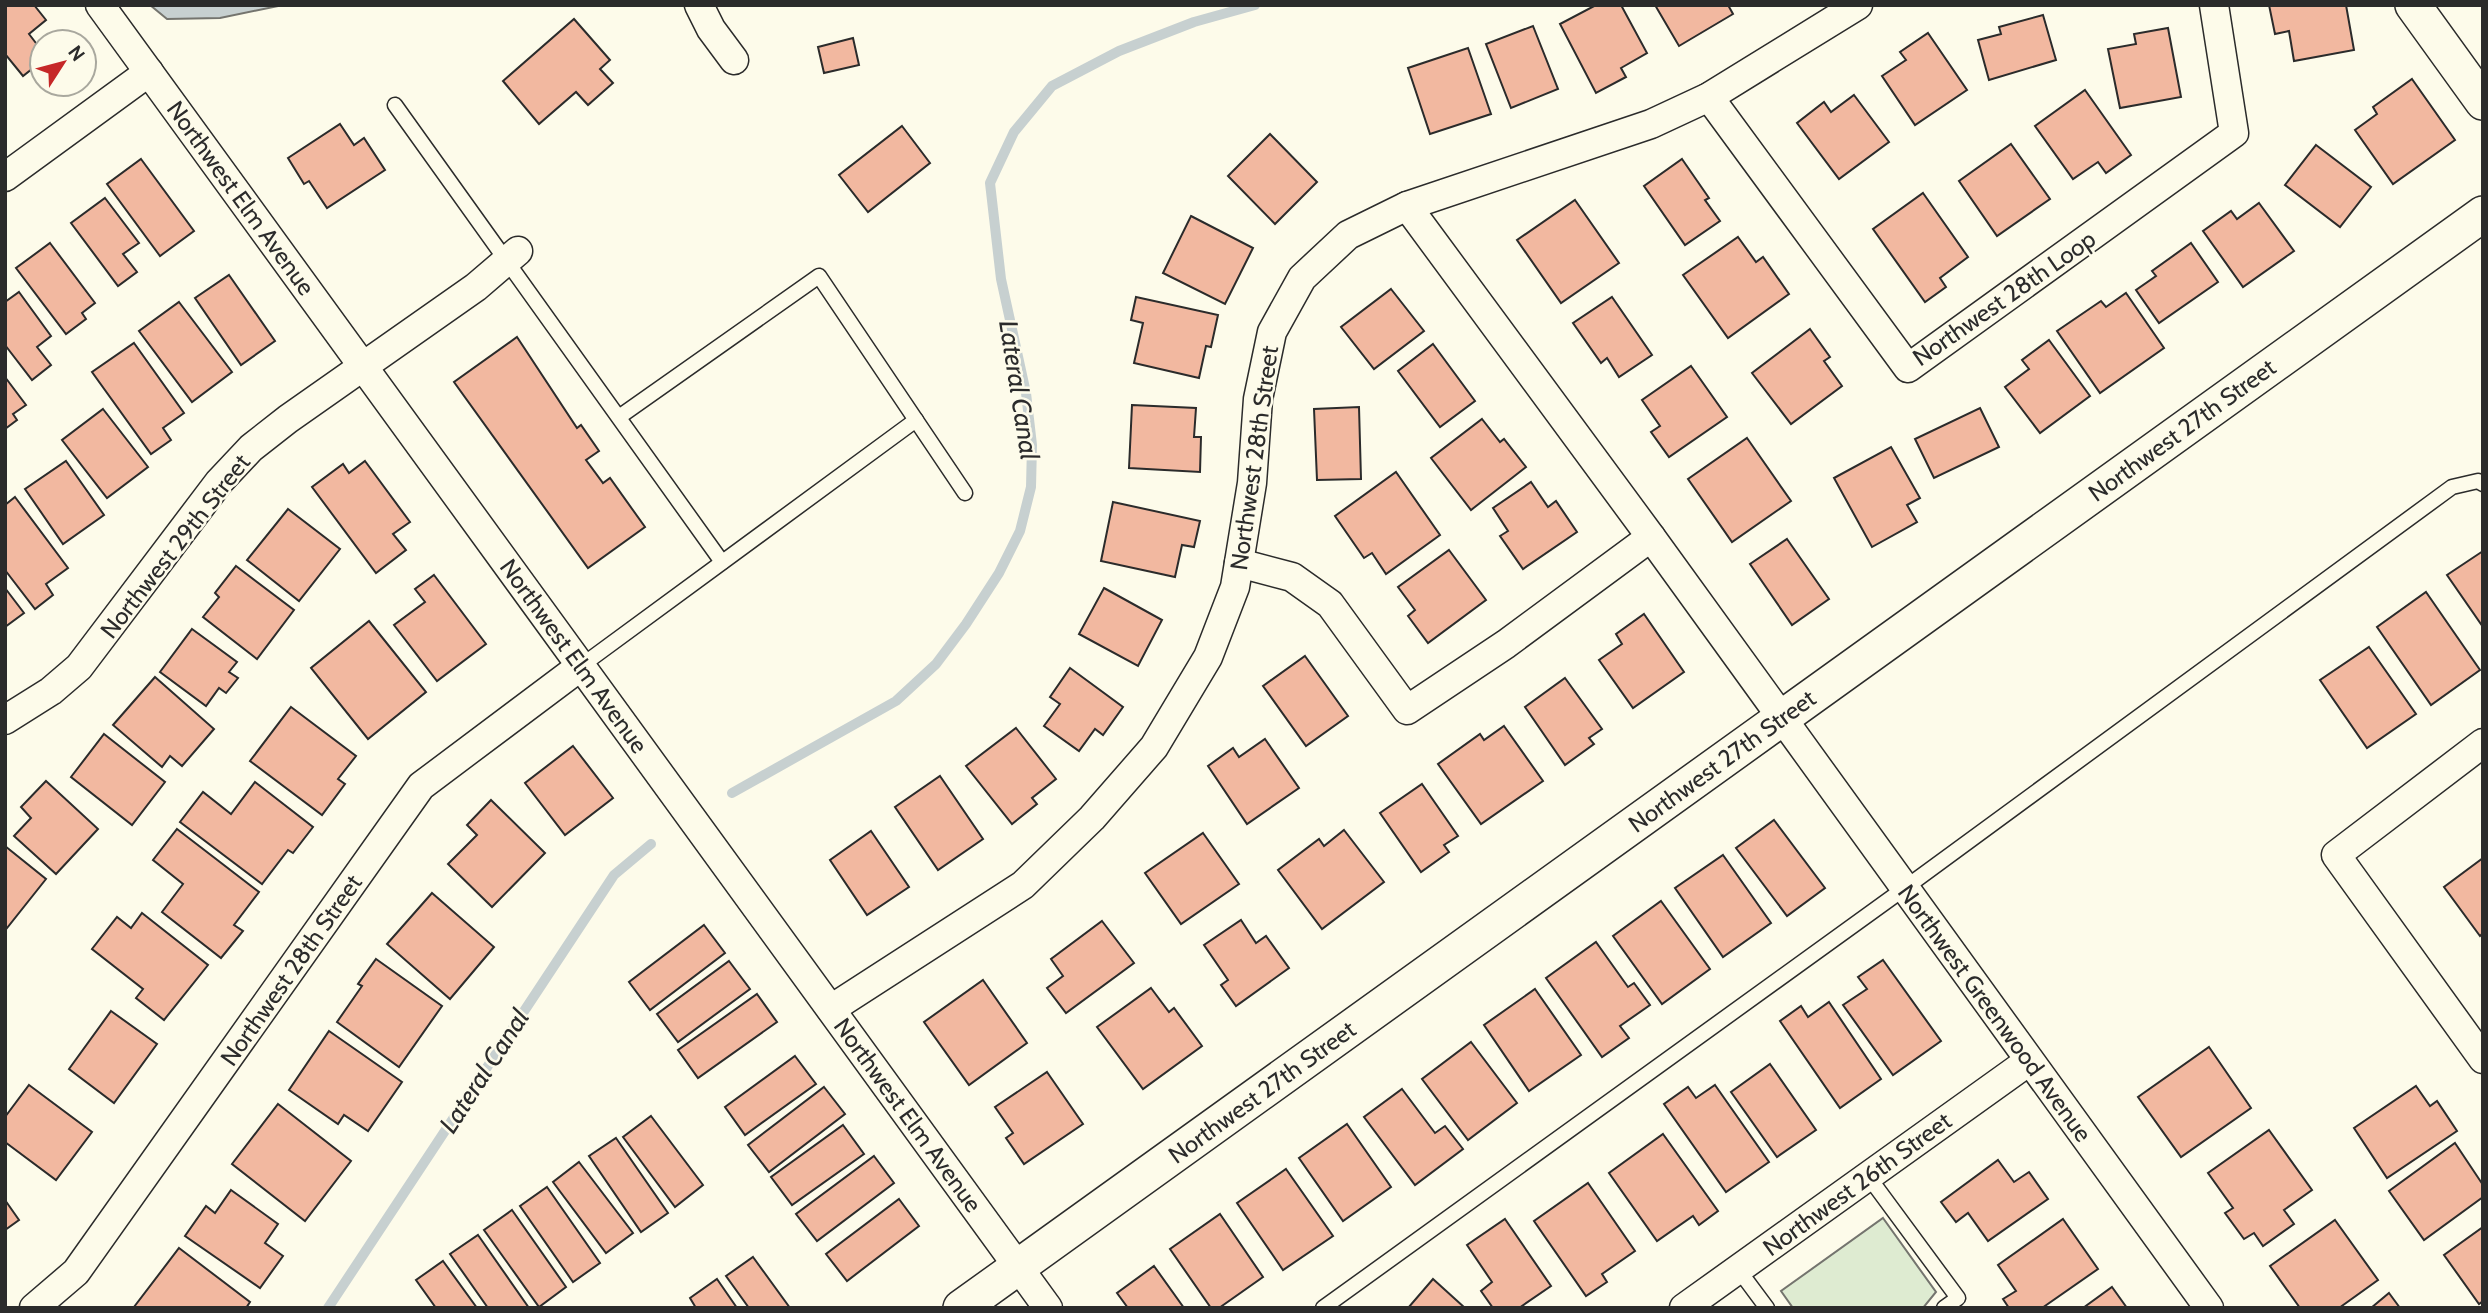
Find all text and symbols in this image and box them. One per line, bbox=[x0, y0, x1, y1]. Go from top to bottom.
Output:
north arrow bbox=[28, 28, 98, 98]
text: N bbox=[63, 41, 90, 65]
street label: Northwest Elm Avenue bbox=[161, 95, 321, 301]
street label: Northwest 28th Loop bbox=[1907, 224, 2101, 372]
water label: Lateral Canal bbox=[992, 318, 1046, 462]
street label: Northwest 28th Street bbox=[1224, 344, 1284, 572]
street label: Northwest 27th Street bbox=[2083, 352, 2281, 508]
street label: Northwest 29th Street bbox=[94, 448, 256, 644]
street label: Northwest Elm Avenue bbox=[494, 553, 654, 759]
street label: Northwest 27th Street bbox=[1623, 683, 1821, 839]
street label: Northwest 28th Street bbox=[214, 869, 368, 1071]
street label: Northwest Greenwood Avenue bbox=[1892, 879, 2098, 1147]
water label: Lateral Canal bbox=[432, 1003, 536, 1139]
street label: Northwest Elm Avenue bbox=[828, 1012, 988, 1218]
street label: Northwest 27th Street bbox=[1163, 1014, 1361, 1170]
street label: Northwest 26th Street bbox=[1757, 1106, 1957, 1262]

